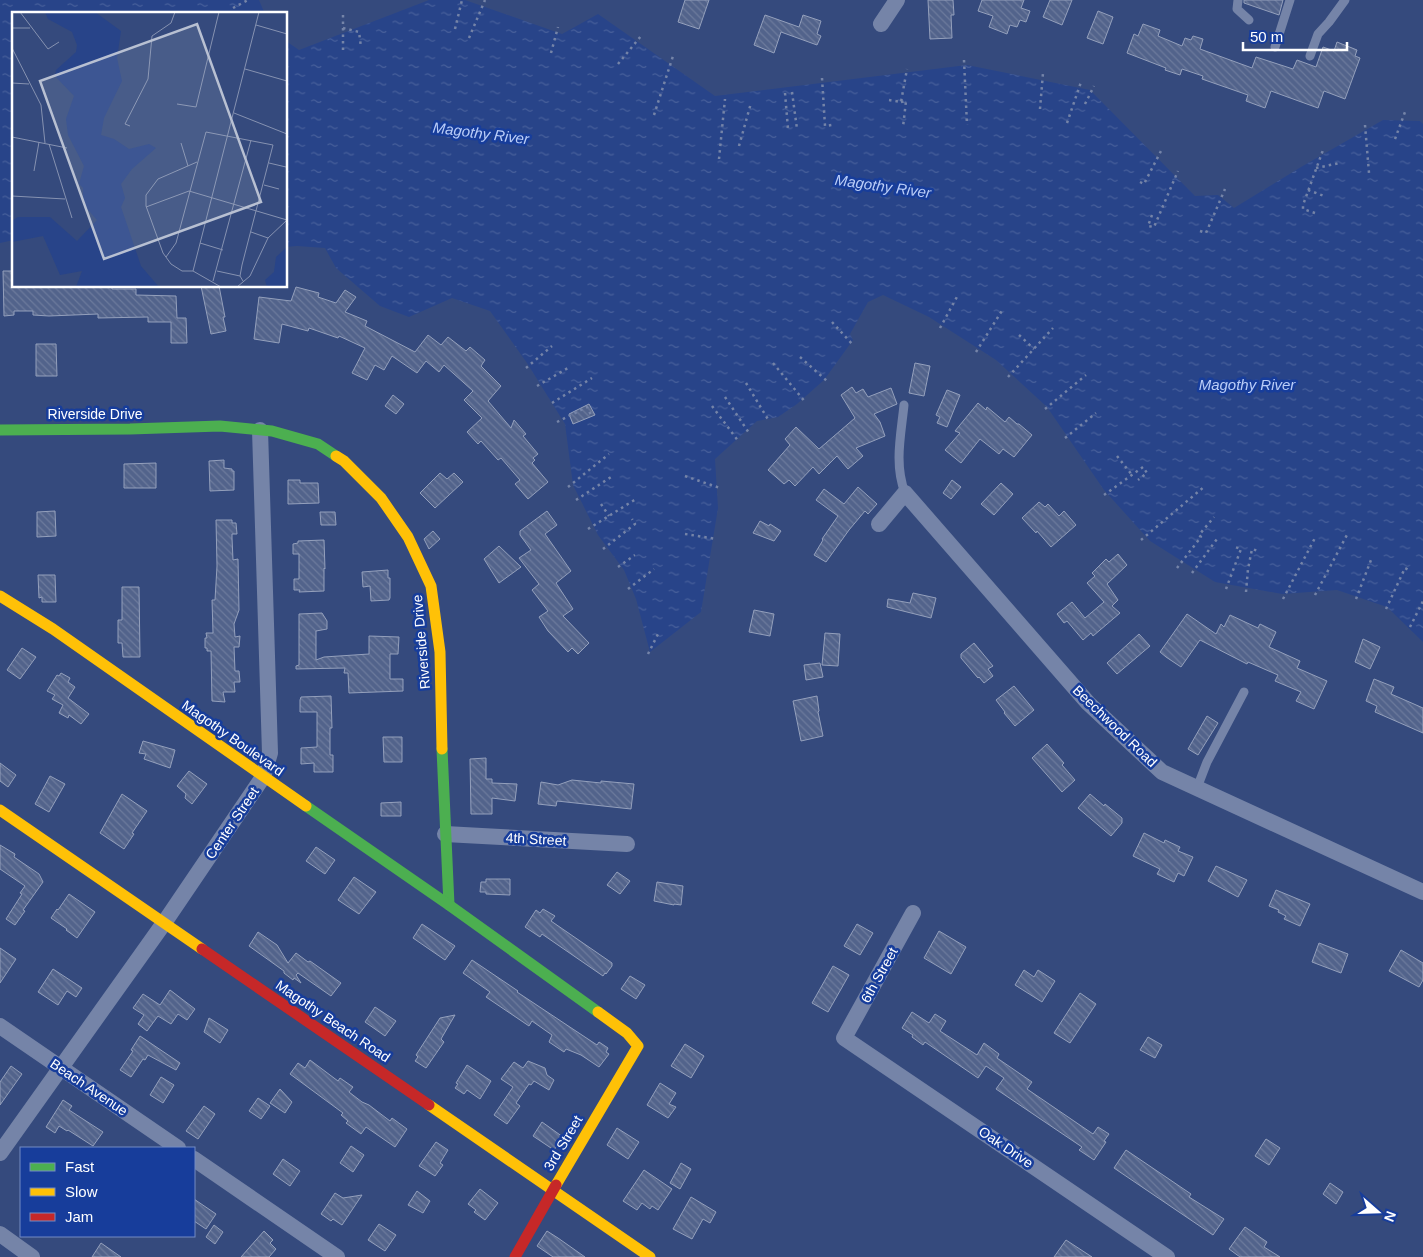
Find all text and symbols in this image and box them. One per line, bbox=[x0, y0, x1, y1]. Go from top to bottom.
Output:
inset map bbox=[12, 12, 288, 288]
scale bar bbox=[1243, 20, 1347, 52]
text: 50 m bbox=[1250, 28, 1283, 45]
water label: Magothy River bbox=[432, 119, 531, 147]
water label: Magothy River bbox=[834, 171, 933, 201]
water label: Magothy River bbox=[1199, 376, 1296, 393]
street label: Riverside Drive bbox=[48, 406, 143, 422]
street label: Riverside Drive bbox=[409, 594, 433, 690]
street label: Beechwood Road bbox=[1070, 682, 1160, 770]
street label: Magothy Boulevard bbox=[179, 697, 287, 779]
street label: Center Street bbox=[202, 784, 262, 862]
street label: 4th Street bbox=[505, 829, 567, 849]
street label: 6th Street bbox=[857, 944, 901, 1005]
street label: Magothy Beach Road bbox=[273, 977, 393, 1065]
street label: Beach Avenue bbox=[47, 1055, 131, 1119]
street label: 3rd Street bbox=[540, 1112, 586, 1173]
street label: Oak Drive bbox=[976, 1123, 1036, 1171]
legend bbox=[20, 1147, 195, 1237]
text: Fast bbox=[65, 1158, 95, 1175]
text: Slow bbox=[65, 1183, 98, 1200]
north arrow bbox=[1353, 1187, 1403, 1237]
text: Jam bbox=[65, 1208, 93, 1225]
text: N bbox=[1381, 1209, 1399, 1224]

